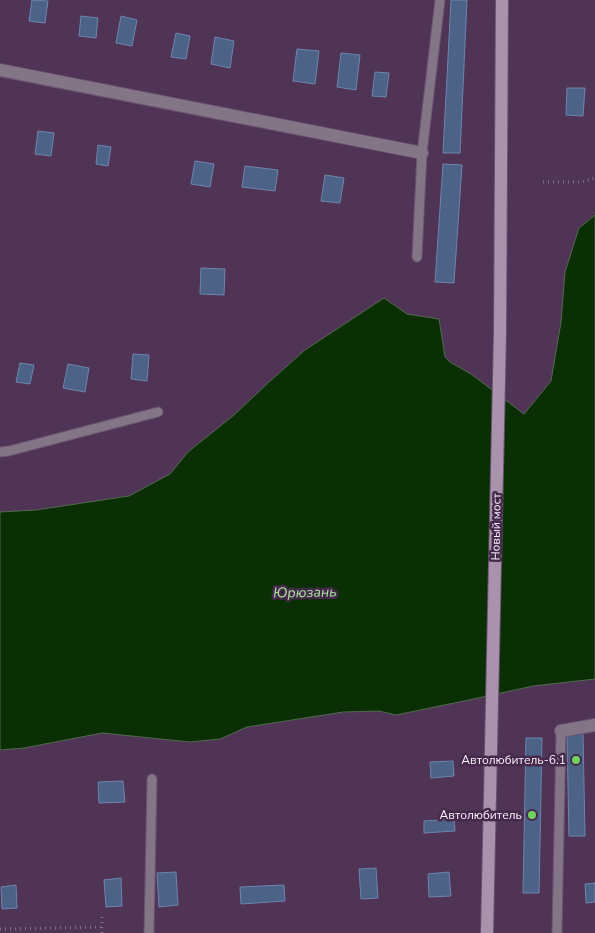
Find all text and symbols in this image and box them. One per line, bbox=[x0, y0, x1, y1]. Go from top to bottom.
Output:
street label: Новый мост bbox=[487, 493, 505, 561]
water label: Юрюзань bbox=[273, 582, 337, 603]
place label: Автолюбитель-6.1 bbox=[461, 752, 566, 768]
marker: Автолюбитель-6.1 bbox=[570, 754, 582, 766]
place label: Автолюбитель bbox=[440, 807, 522, 823]
marker: Автолюбитель bbox=[526, 809, 538, 821]

